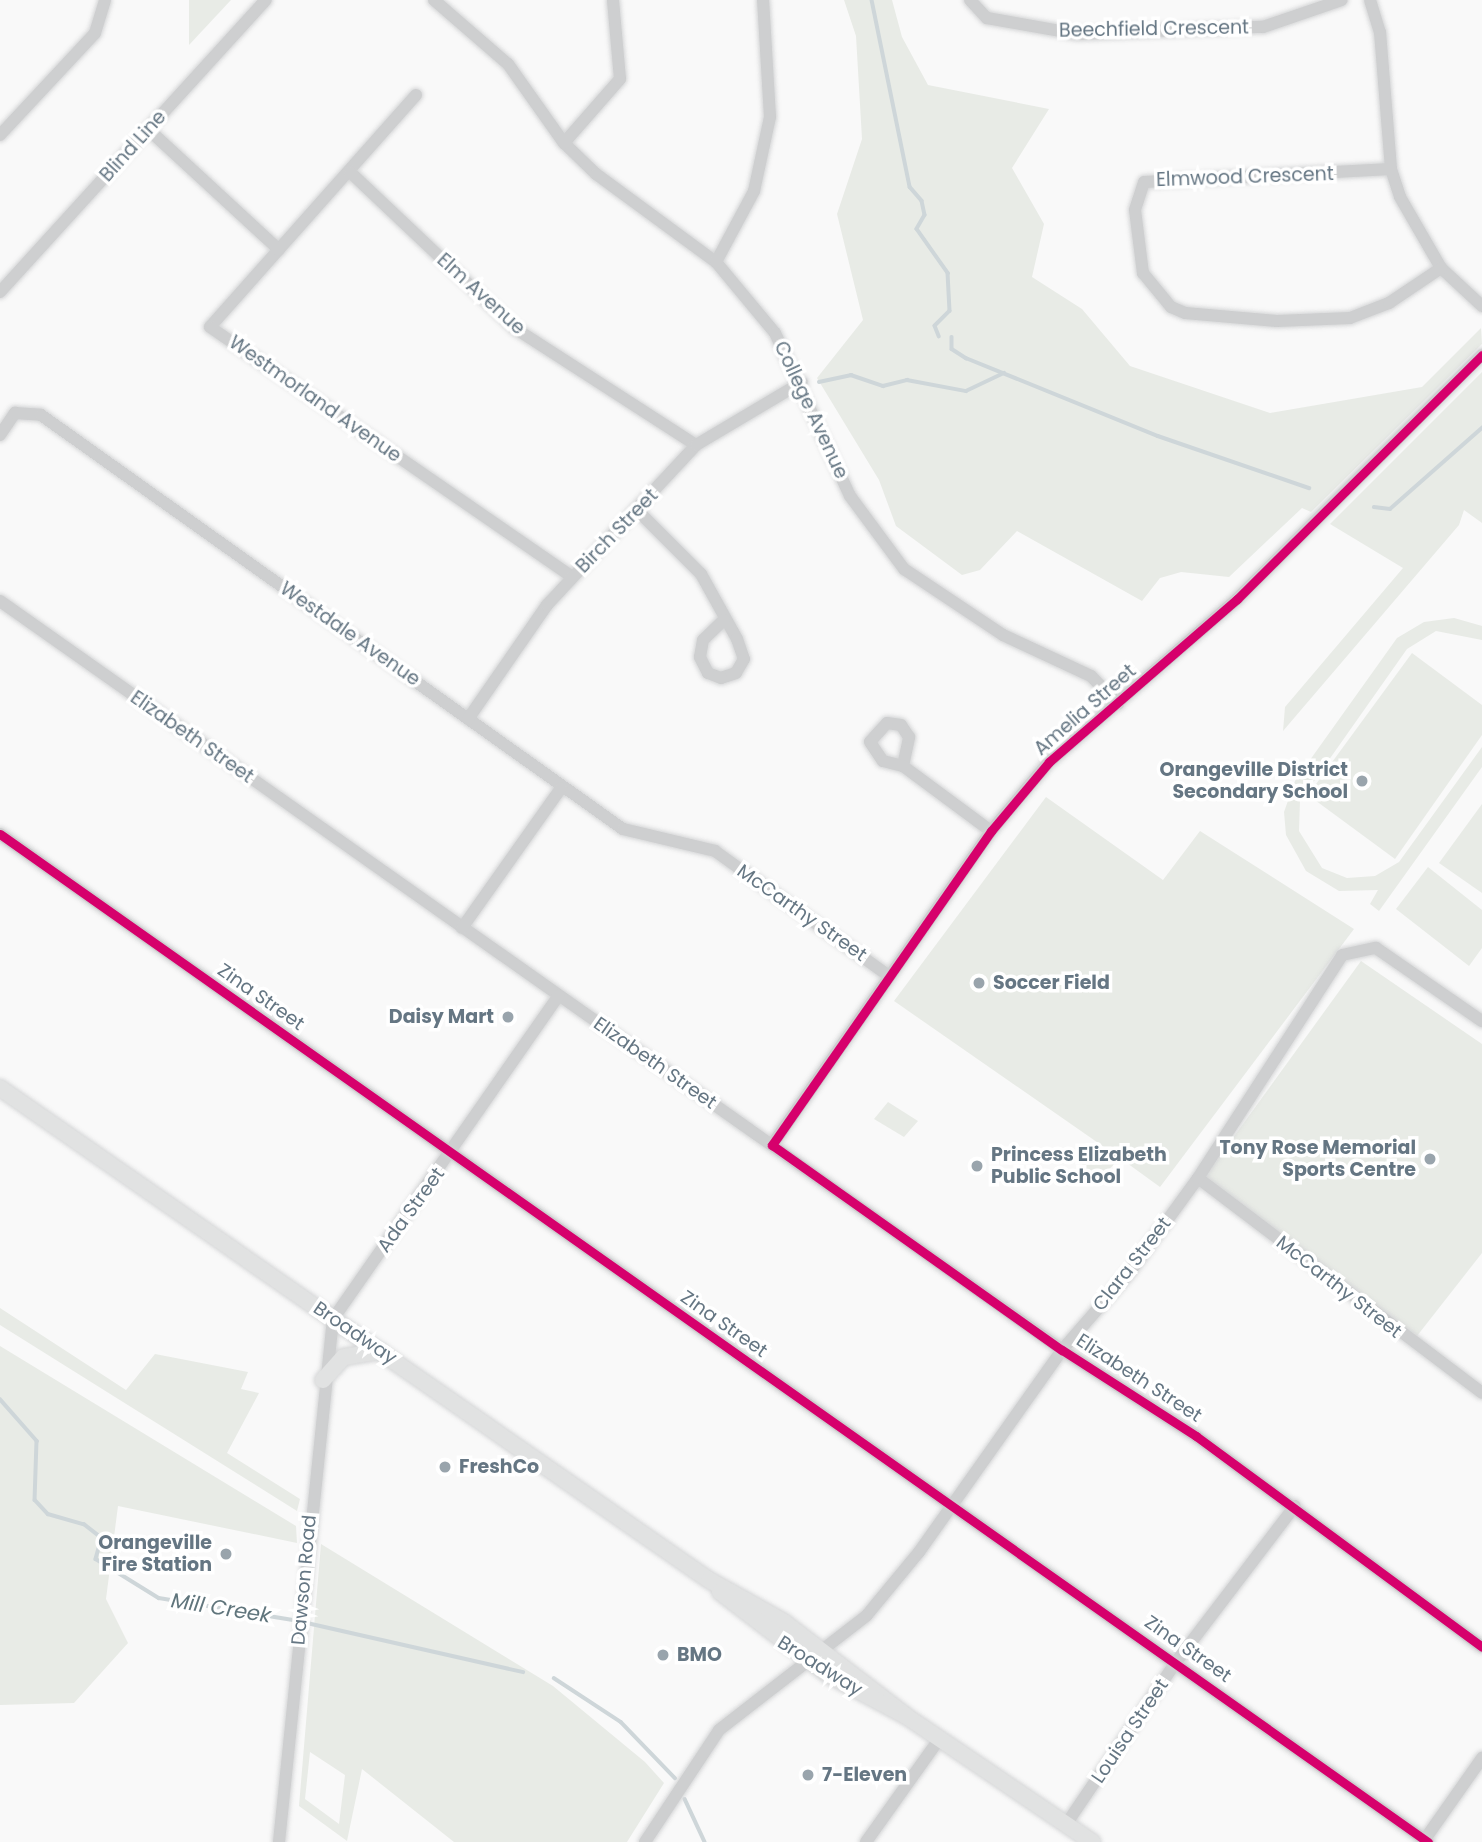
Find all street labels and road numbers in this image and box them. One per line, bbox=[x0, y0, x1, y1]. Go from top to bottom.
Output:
street label: Beechfield Crescent bbox=[1059, 16, 1249, 42]
street label: Blind Line bbox=[95, 106, 171, 186]
street label: Elmwood Crescent bbox=[1156, 163, 1334, 191]
street label: Elm Avenue bbox=[432, 249, 530, 339]
street label: Westmorland Avenue bbox=[225, 331, 405, 467]
street label: College Avenue bbox=[769, 338, 853, 482]
street label: Birch Street bbox=[571, 484, 663, 578]
street label: Westdale Avenue bbox=[276, 577, 424, 691]
street label: Amelia Street bbox=[1030, 660, 1140, 760]
street label: Elizabeth Street bbox=[126, 686, 258, 788]
street label: McCarthy Street bbox=[733, 860, 871, 966]
street label: Zina Street bbox=[213, 959, 309, 1035]
street label: Elizabeth Street bbox=[589, 1012, 721, 1114]
street label: Ada Street bbox=[373, 1163, 449, 1257]
street label: Clara Street bbox=[1088, 1213, 1176, 1315]
street label: McCarthy Street bbox=[1272, 1231, 1406, 1343]
street label: Zina Street bbox=[676, 1286, 772, 1362]
street label: Broadway bbox=[309, 1297, 401, 1369]
street label: Elizabeth Street bbox=[1072, 1329, 1206, 1427]
street label: Dawson Road bbox=[287, 1514, 321, 1646]
street label: Zina Street bbox=[1140, 1611, 1236, 1687]
street label: Broadway bbox=[773, 1631, 867, 1701]
street label: Louisa Street bbox=[1087, 1675, 1173, 1787]

